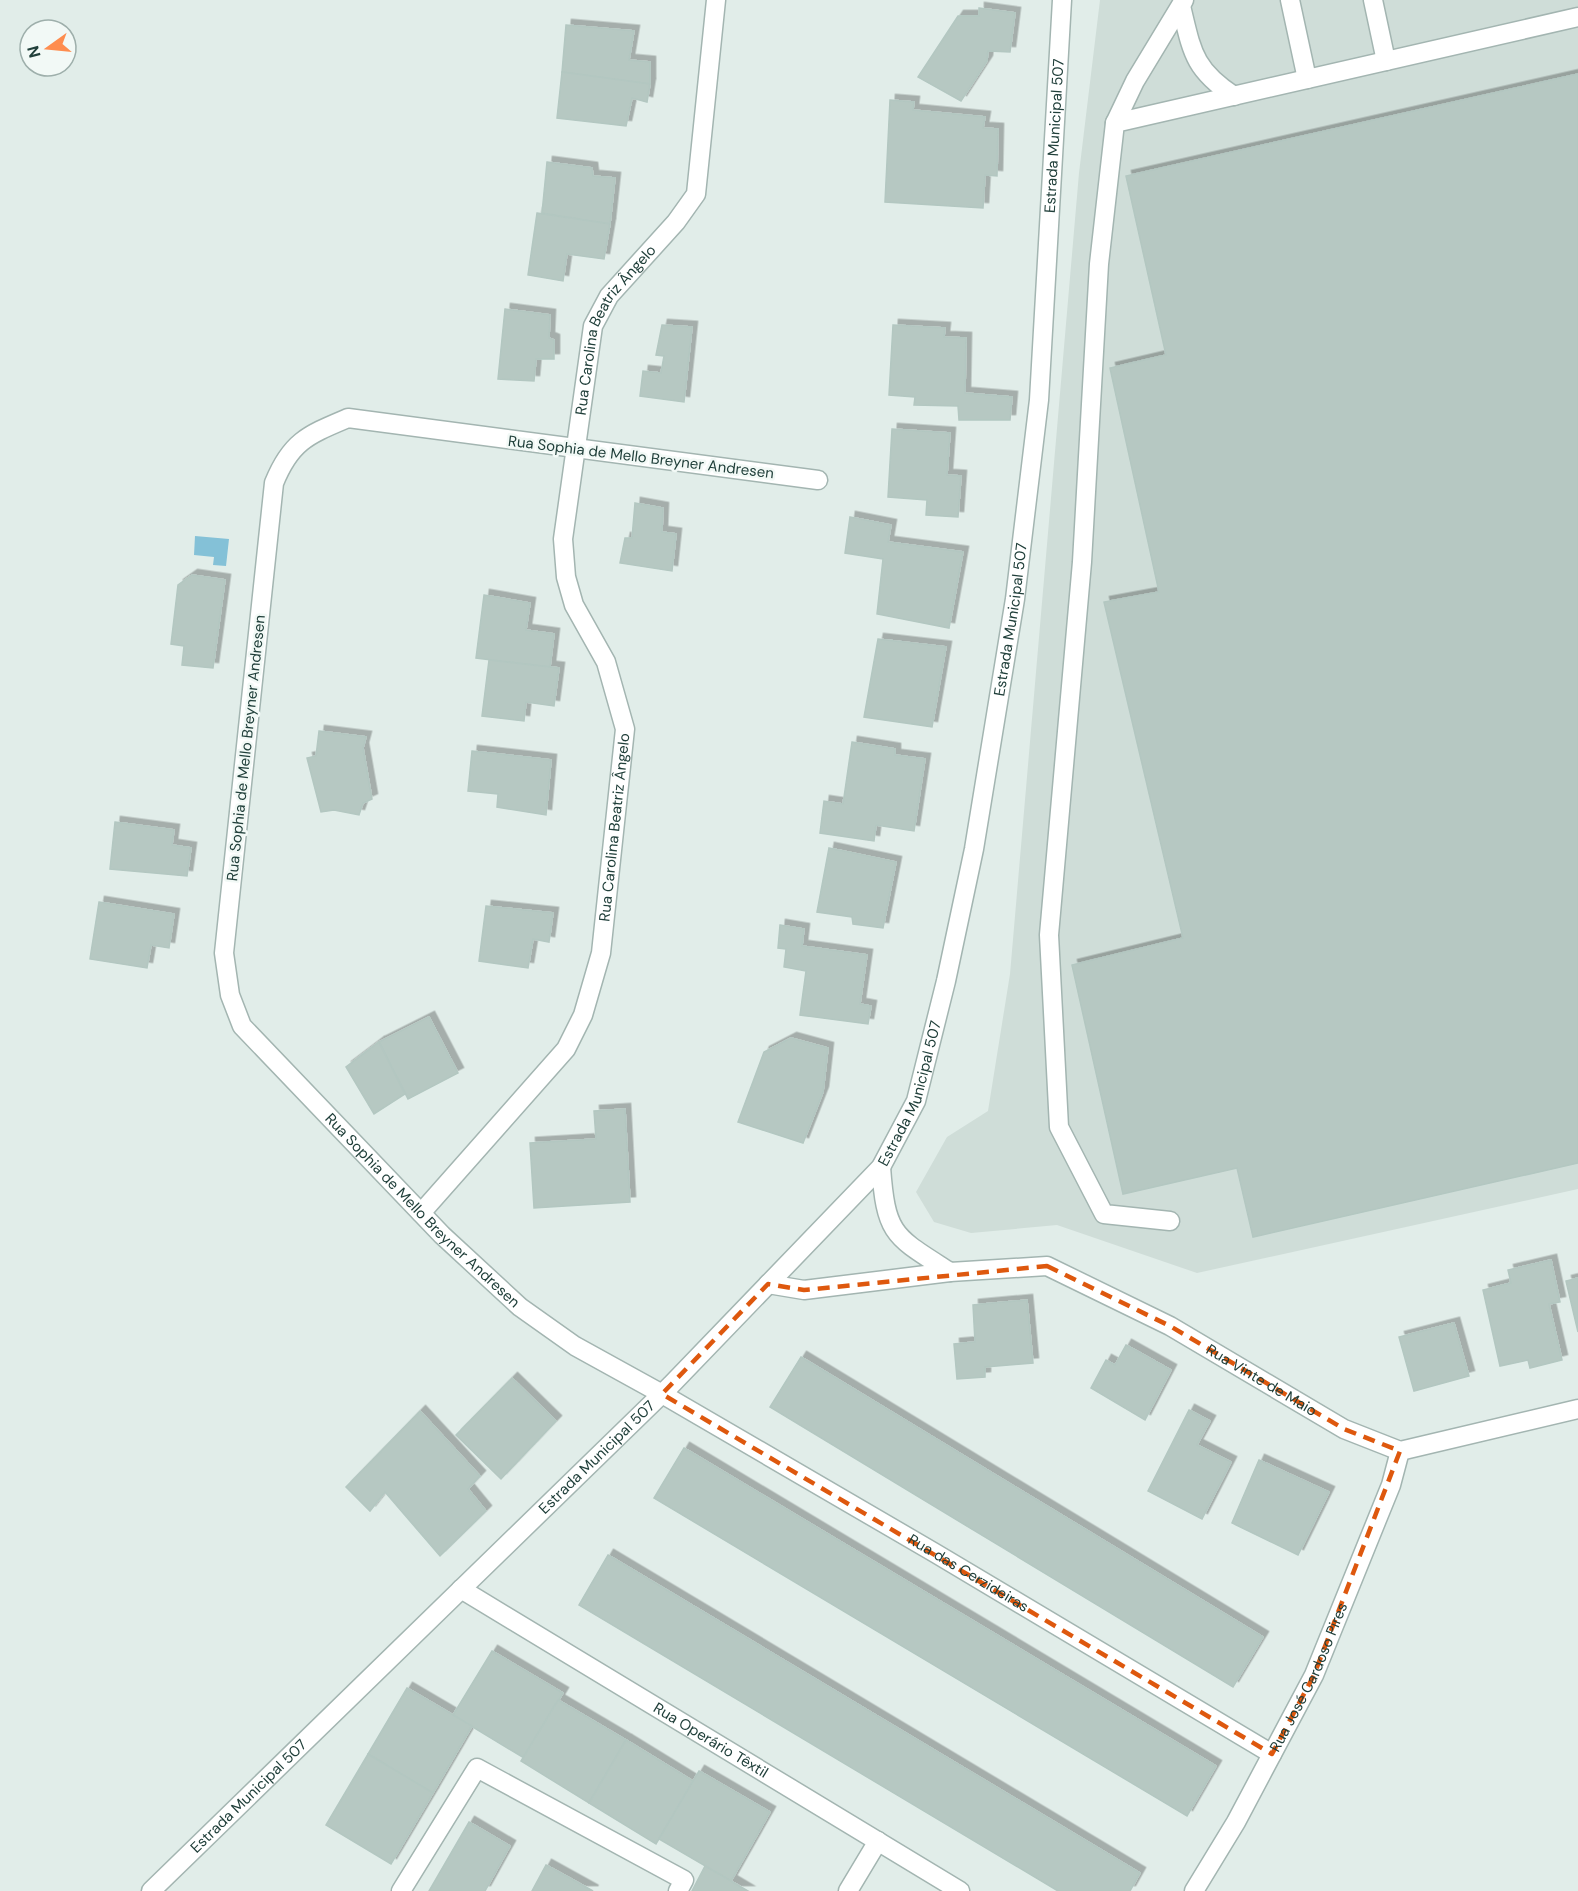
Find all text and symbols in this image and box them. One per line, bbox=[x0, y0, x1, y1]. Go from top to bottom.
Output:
north arrow bbox=[18, 18, 78, 78]
text: N bbox=[22, 43, 46, 60]
street label: Estrada Municipal 507 bbox=[1040, 58, 1069, 214]
street label: Rua Carolina Beatriz Ângelo bbox=[571, 241, 661, 416]
street label: Rua Sophia de Mello Breyner Andresen bbox=[507, 431, 775, 483]
street label: Estrada Municipal 507 bbox=[989, 542, 1032, 698]
street label: Rua Sophia de Mello Breyner Andresen bbox=[222, 614, 270, 882]
street label: Rua Carolina Beatriz Ângelo bbox=[594, 732, 635, 922]
street label: Estrada Municipal 507 bbox=[873, 1019, 946, 1170]
street label: Rua Sophia de Mello Breyner Andresen bbox=[321, 1109, 524, 1312]
street label: Rua Vinte de Maio bbox=[1202, 1340, 1321, 1421]
street label: Estrada Municipal 507 bbox=[534, 1396, 659, 1518]
street label: Rua das Cerzideiras bbox=[904, 1530, 1032, 1617]
street label: Rua José Cardoso Pires bbox=[1265, 1600, 1352, 1755]
street label: Rua Operário Têxtil bbox=[650, 1698, 772, 1783]
street label: Estrada Municipal 507 bbox=[186, 1735, 311, 1857]

